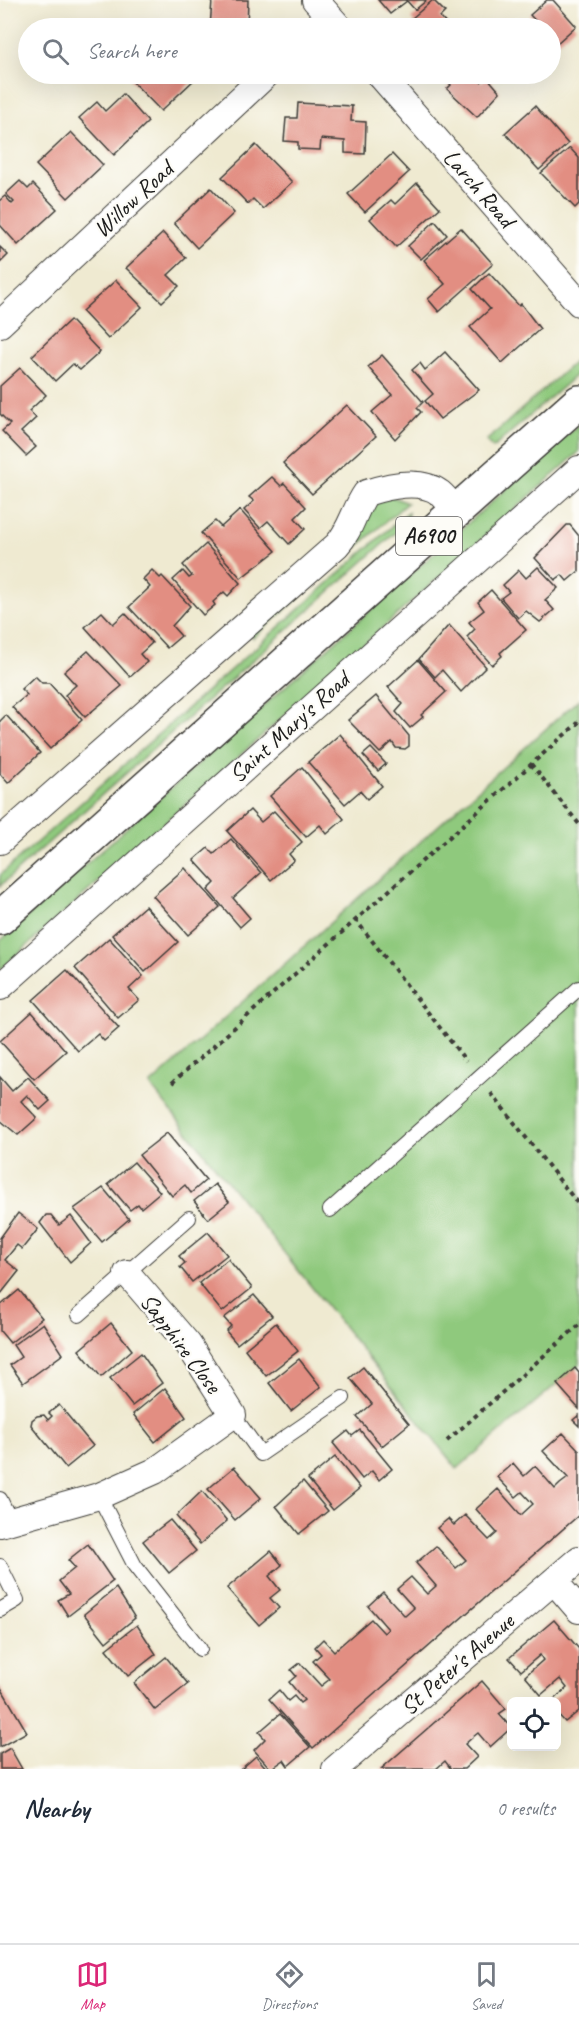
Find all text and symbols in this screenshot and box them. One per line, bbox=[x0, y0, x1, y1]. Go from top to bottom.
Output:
search box bbox=[18, 18, 561, 84]
icon: search bbox=[39, 35, 72, 68]
text: Search here bbox=[87, 37, 177, 65]
street label: Larch Road bbox=[437, 143, 524, 236]
street label: Willow Road bbox=[87, 152, 182, 244]
road number: A6900 bbox=[396, 517, 462, 555]
street label: Saint Mary's Road bbox=[223, 663, 358, 789]
street label: Sapphire Close bbox=[134, 1287, 230, 1401]
street label: St Peter's Avenue bbox=[394, 1605, 522, 1722]
map controls bbox=[507, 1697, 561, 1751]
button: locate bbox=[507, 1697, 561, 1751]
text: Nearby bbox=[24, 1792, 89, 1825]
text: 0 results bbox=[496, 1796, 555, 1821]
tab: Map bbox=[76, 1958, 109, 2014]
tab: Directions bbox=[262, 1958, 317, 2014]
tab: Saved bbox=[470, 1958, 503, 2014]

